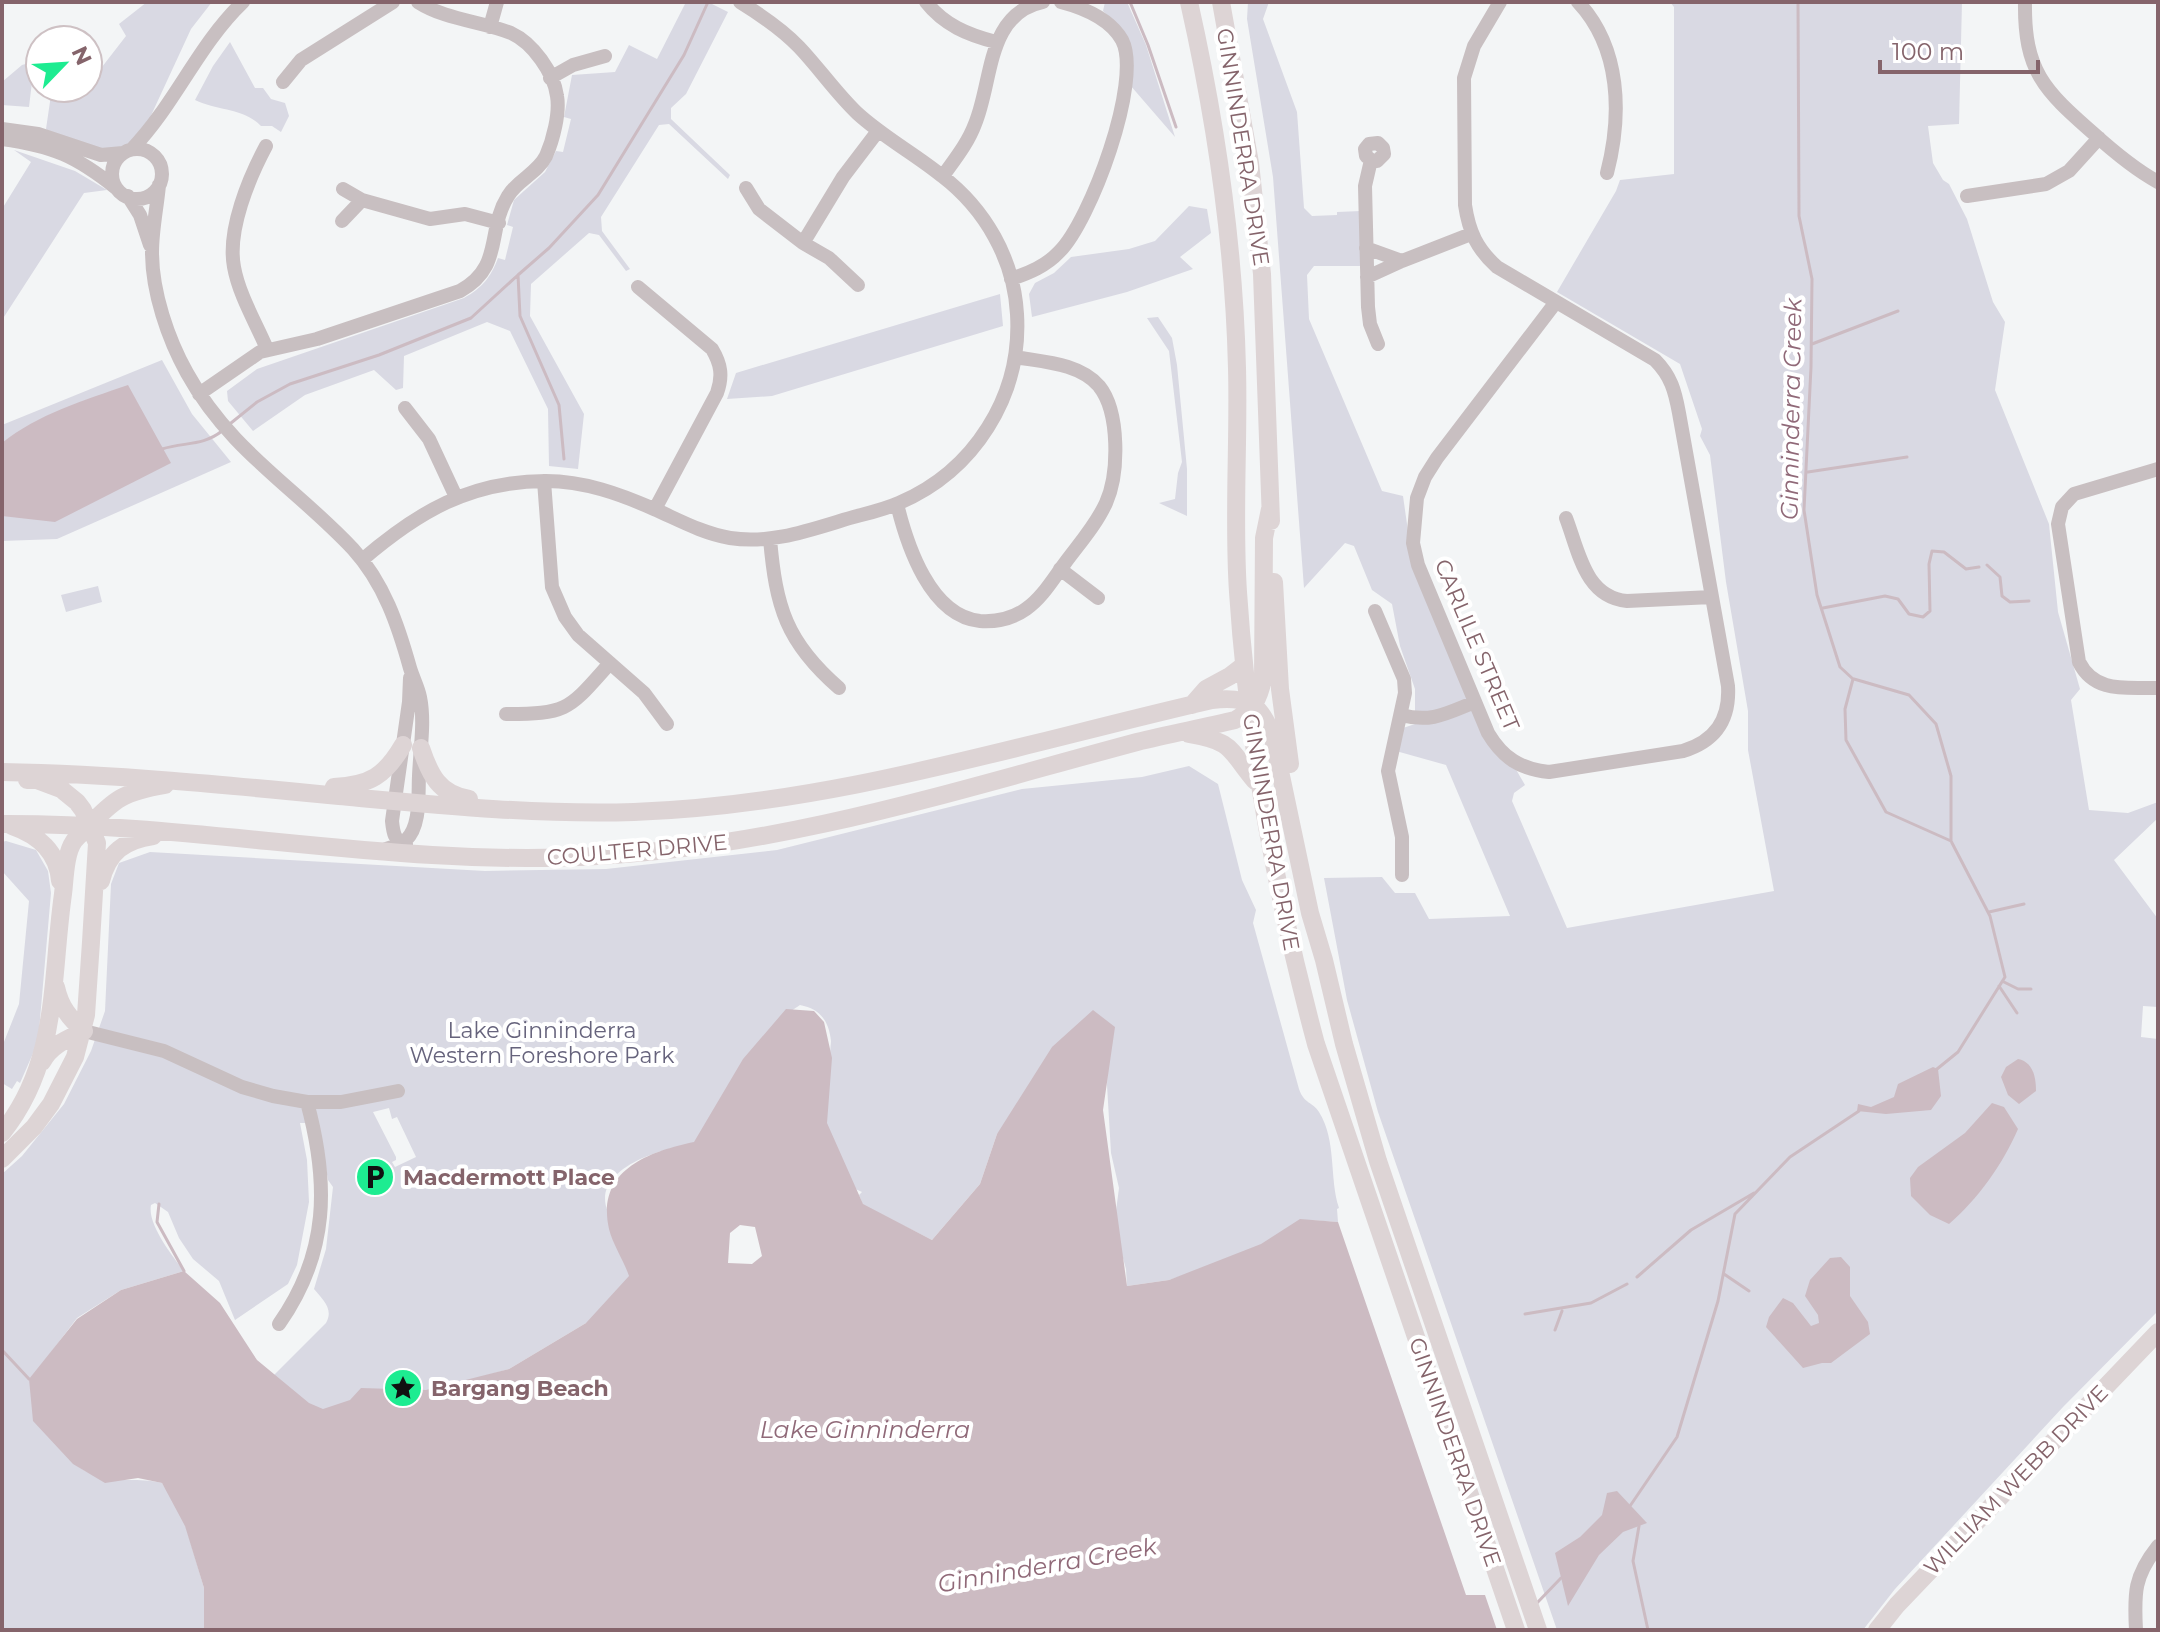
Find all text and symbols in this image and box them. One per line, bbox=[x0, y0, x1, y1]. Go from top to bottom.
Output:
north arrow bbox=[24, 24, 104, 104]
scale bar bbox=[1880, 24, 2038, 74]
street label: GINNINDERRA DRIVE bbox=[1211, 26, 1275, 268]
text: 100 m bbox=[1892, 37, 1964, 66]
text: N bbox=[66, 42, 98, 70]
water label: Ginninderra Creek bbox=[1775, 296, 1807, 520]
street label: CARLILE STREET bbox=[1429, 555, 1525, 735]
street label: GINNINDERRA DRIVE bbox=[1237, 711, 1305, 953]
street label: COULTER DRIVE bbox=[546, 829, 728, 871]
park label: Lake Ginninderra Western Foreshore Park bbox=[410, 1017, 675, 1069]
parking icon: Macdermott Place bbox=[354, 1156, 396, 1198]
place label: Macdermott Place bbox=[403, 1164, 615, 1191]
street label: GINNINDERRA DRIVE bbox=[1403, 1334, 1507, 1570]
place icon: Bargang Beach bbox=[382, 1367, 424, 1409]
place label: Bargang Beach bbox=[431, 1375, 609, 1402]
street label: WILLIAM WEBB DRIVE bbox=[1918, 1379, 2114, 1581]
water label: Lake Ginninderra bbox=[760, 1415, 970, 1444]
water label: Ginninderra Creek bbox=[935, 1531, 1161, 1599]

